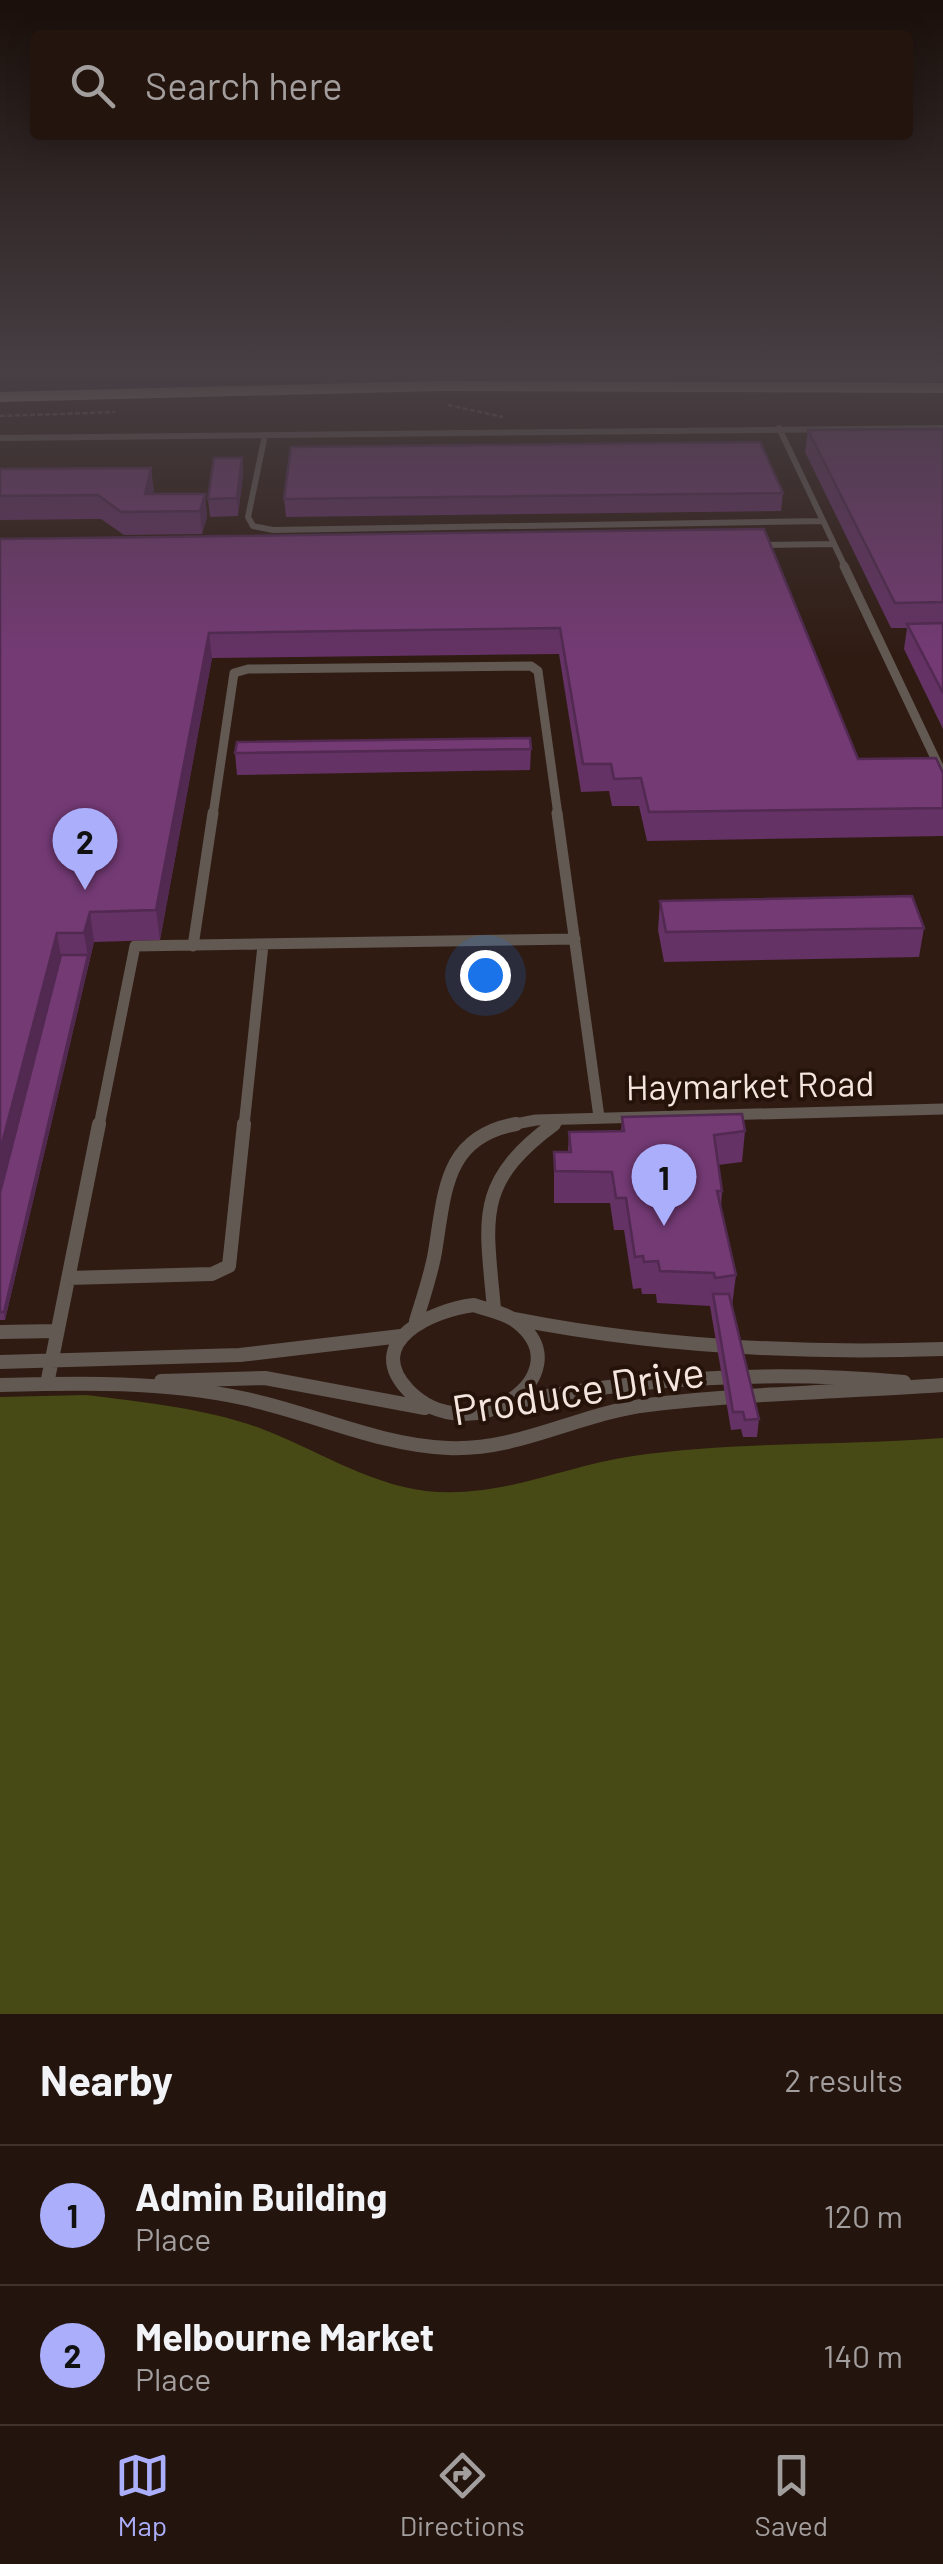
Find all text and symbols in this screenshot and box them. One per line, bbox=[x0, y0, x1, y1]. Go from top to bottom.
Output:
search box bbox=[30, 30, 913, 140]
icon: search bbox=[65, 58, 120, 113]
text: Search here bbox=[145, 62, 343, 108]
pin: 2 bbox=[52, 808, 118, 890]
your location bbox=[460, 950, 511, 1001]
street label: Haymarket Road bbox=[625, 1061, 875, 1107]
pin: 1 bbox=[632, 1144, 696, 1226]
street label: Produce Drive bbox=[448, 1344, 708, 1434]
text: Nearby bbox=[40, 2054, 173, 2104]
text: 2 results bbox=[784, 2060, 903, 2098]
text: Admin Building bbox=[135, 2173, 387, 2219]
text: 1 bbox=[67, 2196, 78, 2234]
text: 120 m bbox=[824, 2196, 903, 2234]
text: Place bbox=[135, 2219, 211, 2257]
text: Melbourne Market bbox=[135, 2313, 434, 2359]
text: 2 bbox=[64, 2336, 81, 2374]
text: 140 m bbox=[823, 2336, 903, 2374]
text: Place bbox=[135, 2359, 211, 2397]
tab: Map bbox=[115, 2448, 170, 2542]
tab: Directions bbox=[400, 2448, 525, 2542]
tab: Saved bbox=[755, 2448, 828, 2542]

